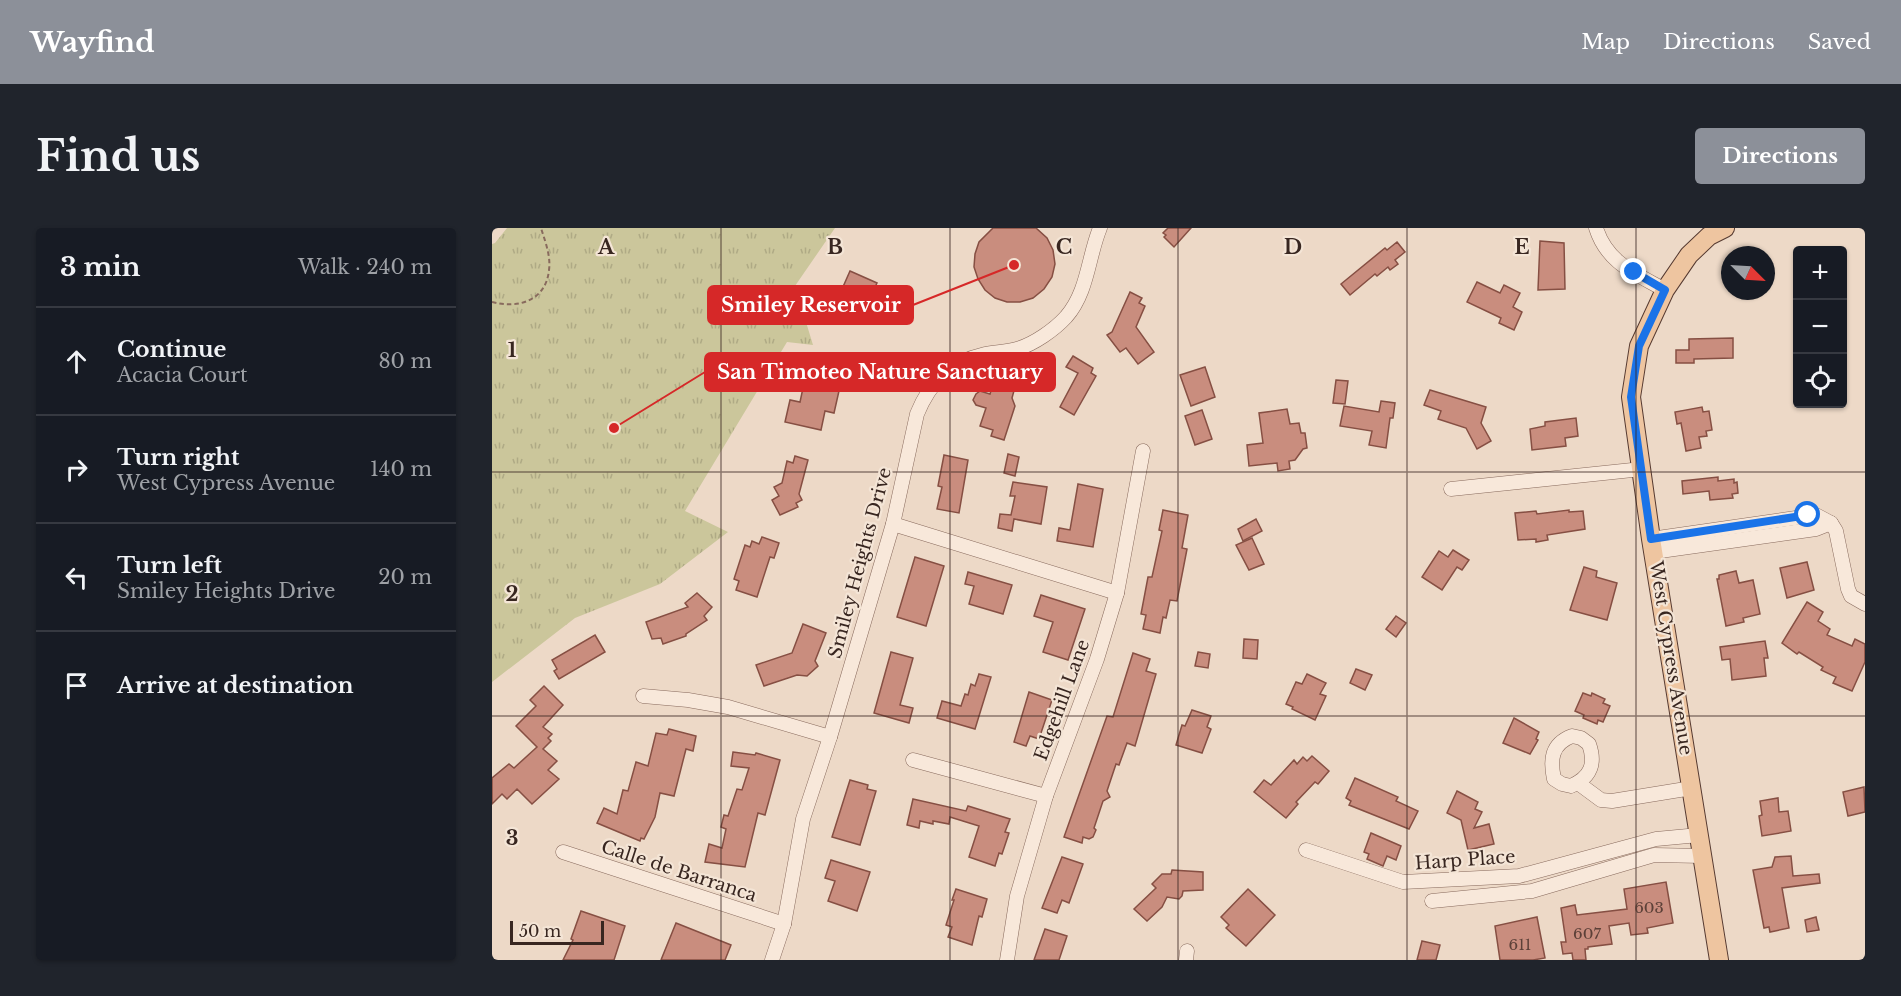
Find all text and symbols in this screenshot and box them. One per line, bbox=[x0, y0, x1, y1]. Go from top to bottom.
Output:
text: Wayfind bbox=[30, 25, 155, 60]
text: Map bbox=[1581, 29, 1630, 55]
text: Directions bbox=[1663, 29, 1775, 55]
text: Saved bbox=[1808, 29, 1871, 55]
button: Directions bbox=[1695, 128, 1865, 184]
text: Find us bbox=[36, 130, 200, 182]
text: A bbox=[597, 235, 615, 259]
text: B bbox=[827, 235, 843, 259]
text: C bbox=[1056, 235, 1072, 259]
text: D bbox=[1284, 235, 1302, 259]
text: E bbox=[1514, 235, 1530, 259]
north arrow bbox=[1721, 246, 1775, 300]
map controls bbox=[1793, 246, 1847, 408]
button: + bbox=[1793, 246, 1847, 300]
text: 3 min bbox=[60, 251, 141, 283]
text: Walk · 240 m bbox=[298, 255, 432, 279]
route end bbox=[1620, 258, 1646, 284]
callout: Smiley Reservoir bbox=[708, 286, 913, 324]
text: Smiley Reservoir bbox=[721, 293, 901, 317]
button: − bbox=[1793, 300, 1847, 354]
text: Continue bbox=[117, 336, 226, 363]
text: 1 bbox=[508, 338, 517, 362]
icon: ahead bbox=[60, 345, 93, 378]
text: 80 m bbox=[378, 349, 432, 373]
callout: San Timoteo Nature Sanctuary bbox=[705, 353, 1055, 391]
button: locate bbox=[1793, 354, 1847, 408]
text: San Timoteo Nature Sanctuary bbox=[717, 360, 1044, 384]
text: Acacia Court bbox=[117, 363, 248, 387]
text: Turn right bbox=[117, 444, 239, 471]
icon: right bbox=[60, 453, 93, 486]
text: 140 m bbox=[370, 457, 432, 481]
street label: Smiley Heights Drive bbox=[824, 465, 896, 661]
text: West Cypress Avenue bbox=[117, 471, 335, 495]
route start bbox=[1794, 501, 1820, 527]
text: Turn left bbox=[117, 552, 222, 579]
street label: West Cypress Avenue bbox=[1645, 558, 1697, 757]
icon: left bbox=[60, 561, 93, 594]
text: 20 m bbox=[378, 565, 432, 589]
text: Smiley Heights Drive bbox=[117, 579, 335, 603]
text: 2 bbox=[505, 582, 519, 606]
street label: Edgehill Lane bbox=[1030, 636, 1094, 764]
icon: arrive bbox=[60, 669, 93, 702]
text: Arrive at destination bbox=[117, 672, 354, 699]
text: 3 bbox=[506, 826, 518, 850]
street label: Calle de Barranca bbox=[598, 835, 760, 907]
street label: Harp Place bbox=[1414, 846, 1516, 874]
house number: 603 bbox=[1634, 898, 1664, 917]
scale bar bbox=[510, 918, 604, 946]
text: 50 m bbox=[519, 921, 561, 941]
house number: 607 bbox=[1573, 924, 1601, 943]
house number: 611 bbox=[1508, 935, 1532, 954]

